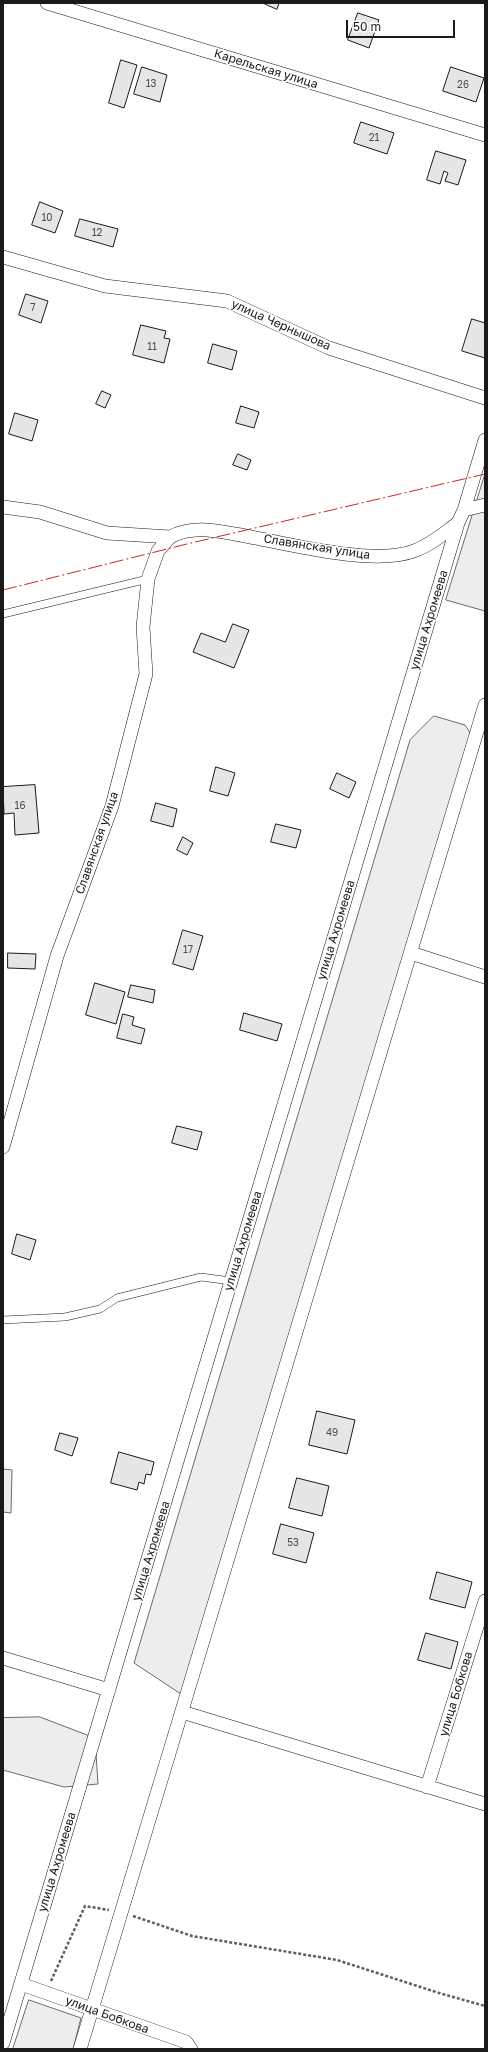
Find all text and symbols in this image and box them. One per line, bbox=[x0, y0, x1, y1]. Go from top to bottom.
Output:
scale bar bbox=[348, 12, 457, 38]
text: 50 m bbox=[353, 19, 381, 34]
street label: Карельская улица bbox=[212, 46, 320, 92]
house number: 13 bbox=[146, 78, 156, 90]
house number: 26 bbox=[457, 79, 469, 91]
house number: 21 bbox=[369, 132, 379, 144]
house number: 10 bbox=[41, 212, 53, 224]
house number: 12 bbox=[92, 227, 102, 239]
street label: улица Чернышова bbox=[229, 297, 333, 353]
house number: 7 bbox=[30, 302, 36, 314]
house number: 11 bbox=[147, 341, 157, 353]
street label: Славянская улица bbox=[263, 531, 371, 563]
street label: улица Ахромеева bbox=[407, 568, 451, 672]
street label: Славянская улица bbox=[73, 790, 121, 896]
house number: 16 bbox=[15, 800, 25, 812]
street label: улица Ахромеева bbox=[314, 878, 358, 982]
house number: 17 bbox=[183, 944, 193, 956]
street label: улица Ахромеева bbox=[221, 1189, 265, 1293]
house number: 49 bbox=[326, 1427, 338, 1439]
street label: улица Ахромеева bbox=[129, 1499, 173, 1603]
house number: 53 bbox=[287, 1537, 299, 1549]
street label: улица Бобкова bbox=[436, 1650, 476, 1738]
street label: улица Ахромеева bbox=[35, 1810, 79, 1914]
street label: улица Бобкова bbox=[63, 1993, 151, 2037]

